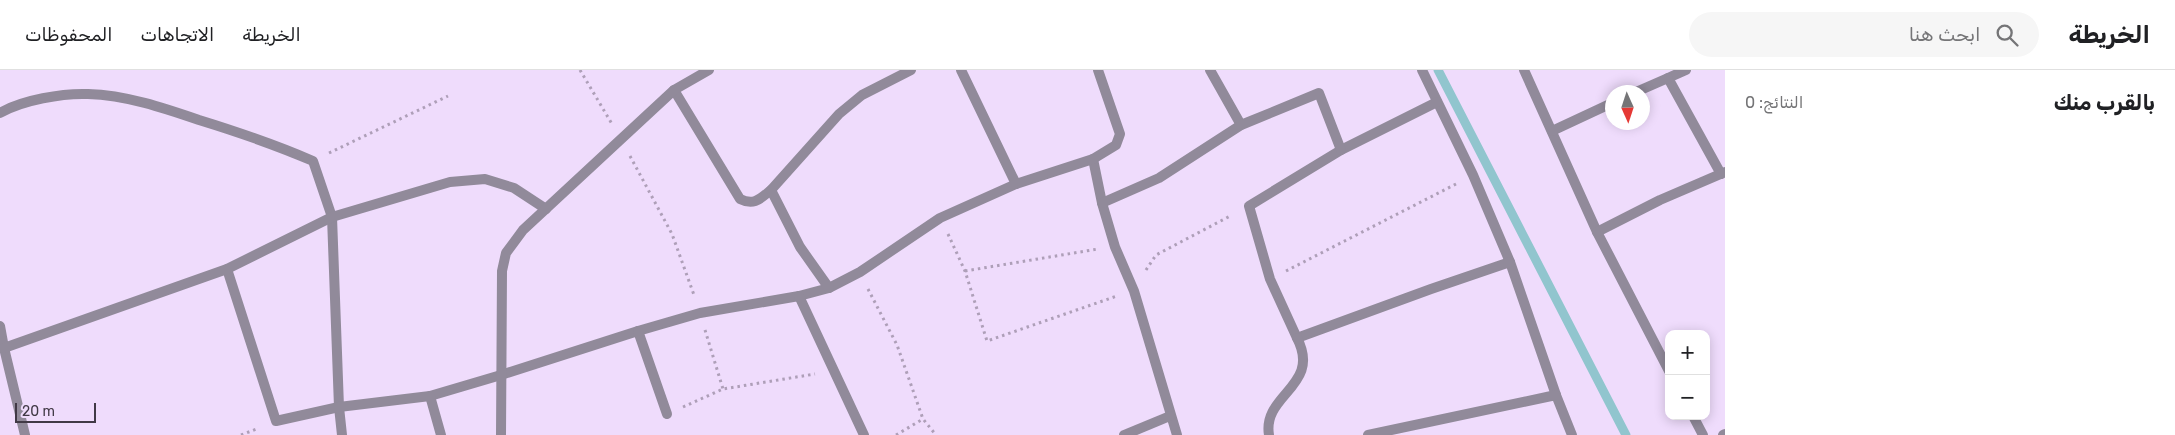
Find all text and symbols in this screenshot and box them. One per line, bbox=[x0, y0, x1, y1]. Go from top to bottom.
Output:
search box bbox=[1689, 12, 2039, 57]
icon: search bbox=[1993, 21, 2021, 49]
text: الخريطة bbox=[2069, 21, 2150, 49]
text: ابحث هنا bbox=[1909, 23, 1981, 46]
text: المحفوظات bbox=[25, 24, 112, 46]
text: الاتجاهات bbox=[140, 24, 214, 46]
text: الخريطة bbox=[242, 24, 301, 46]
north arrow bbox=[1605, 85, 1650, 130]
text: بالقرب منك bbox=[2054, 90, 2155, 115]
text: النتائج: 0 bbox=[1745, 93, 1803, 112]
map controls bbox=[1665, 330, 1710, 420]
button: + bbox=[1665, 330, 1710, 375]
button: − bbox=[1665, 375, 1710, 420]
scale bar bbox=[15, 400, 96, 423]
text: 20 m bbox=[22, 403, 55, 420]

